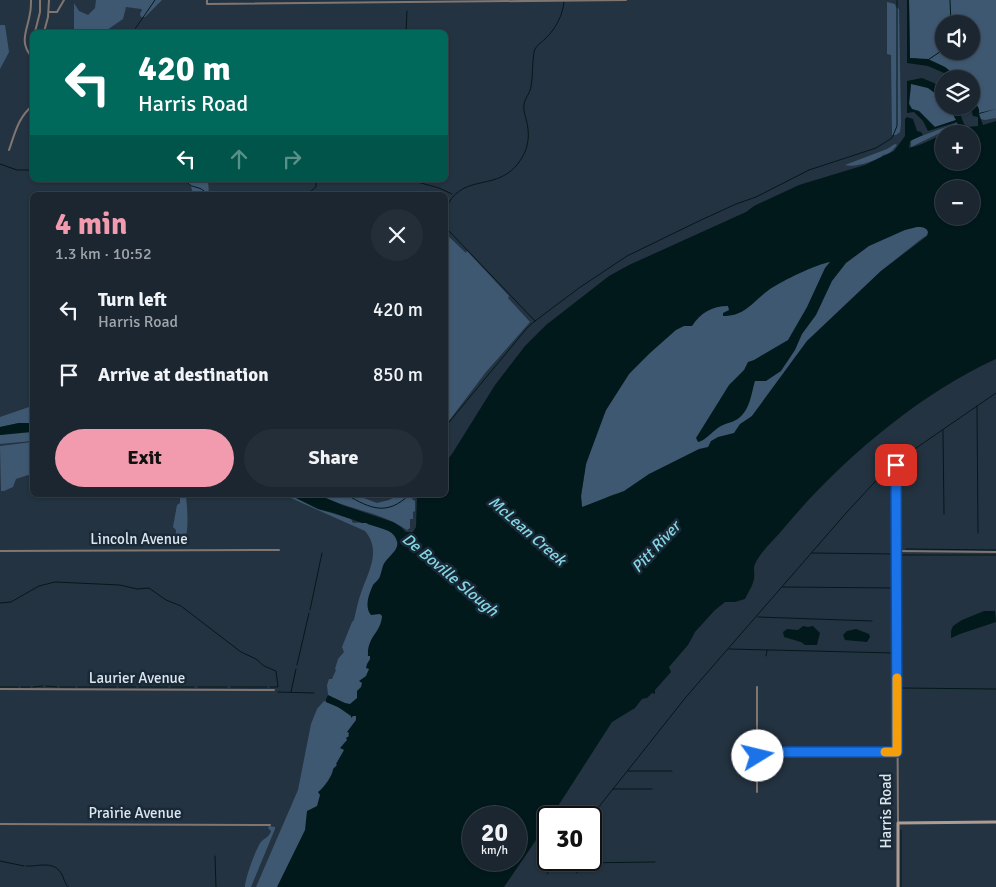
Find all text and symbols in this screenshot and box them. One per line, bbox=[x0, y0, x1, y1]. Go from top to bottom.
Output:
map controls bbox=[935, 15, 980, 225]
button: sound bbox=[935, 15, 980, 60]
text: 420 m bbox=[138, 47, 231, 90]
icon: left bbox=[55, 50, 120, 115]
button: layers bbox=[935, 70, 980, 115]
text: Harris Road bbox=[138, 90, 248, 117]
button: + bbox=[935, 125, 980, 170]
icon: left bbox=[172, 145, 200, 173]
icon: ahead bbox=[225, 145, 253, 173]
icon: right bbox=[278, 145, 306, 173]
button: − bbox=[935, 180, 980, 225]
text: 4 min bbox=[55, 206, 127, 243]
button: close bbox=[371, 209, 423, 261]
text: 1.3 km · 10:52 bbox=[55, 244, 152, 264]
text: Turn left bbox=[98, 288, 167, 312]
icon: left bbox=[55, 296, 83, 324]
text: 420 m bbox=[373, 298, 423, 322]
text: Harris Road bbox=[98, 312, 178, 332]
icon: arrive bbox=[55, 361, 83, 389]
text: Arrive at destination bbox=[98, 363, 269, 387]
text: 850 m bbox=[373, 363, 423, 387]
button: Exit bbox=[55, 429, 234, 487]
button: Share bbox=[244, 429, 423, 487]
pin bbox=[875, 444, 917, 486]
icon: arrive bbox=[882, 451, 910, 479]
water label: McLean Creek bbox=[484, 492, 571, 571]
water label: Pitt River bbox=[627, 516, 686, 577]
water label: De Boville Slough bbox=[398, 529, 503, 622]
street label: Lincoln Avenue bbox=[90, 530, 188, 548]
street label: Laurier Avenue bbox=[89, 669, 185, 687]
position arrow bbox=[731, 729, 783, 781]
street label: Harris Road bbox=[877, 773, 895, 849]
street label: Prairie Avenue bbox=[89, 804, 181, 822]
speed limit sign: 30 bbox=[537, 806, 602, 871]
text: 20 bbox=[481, 817, 508, 848]
text: km/h bbox=[481, 843, 508, 858]

